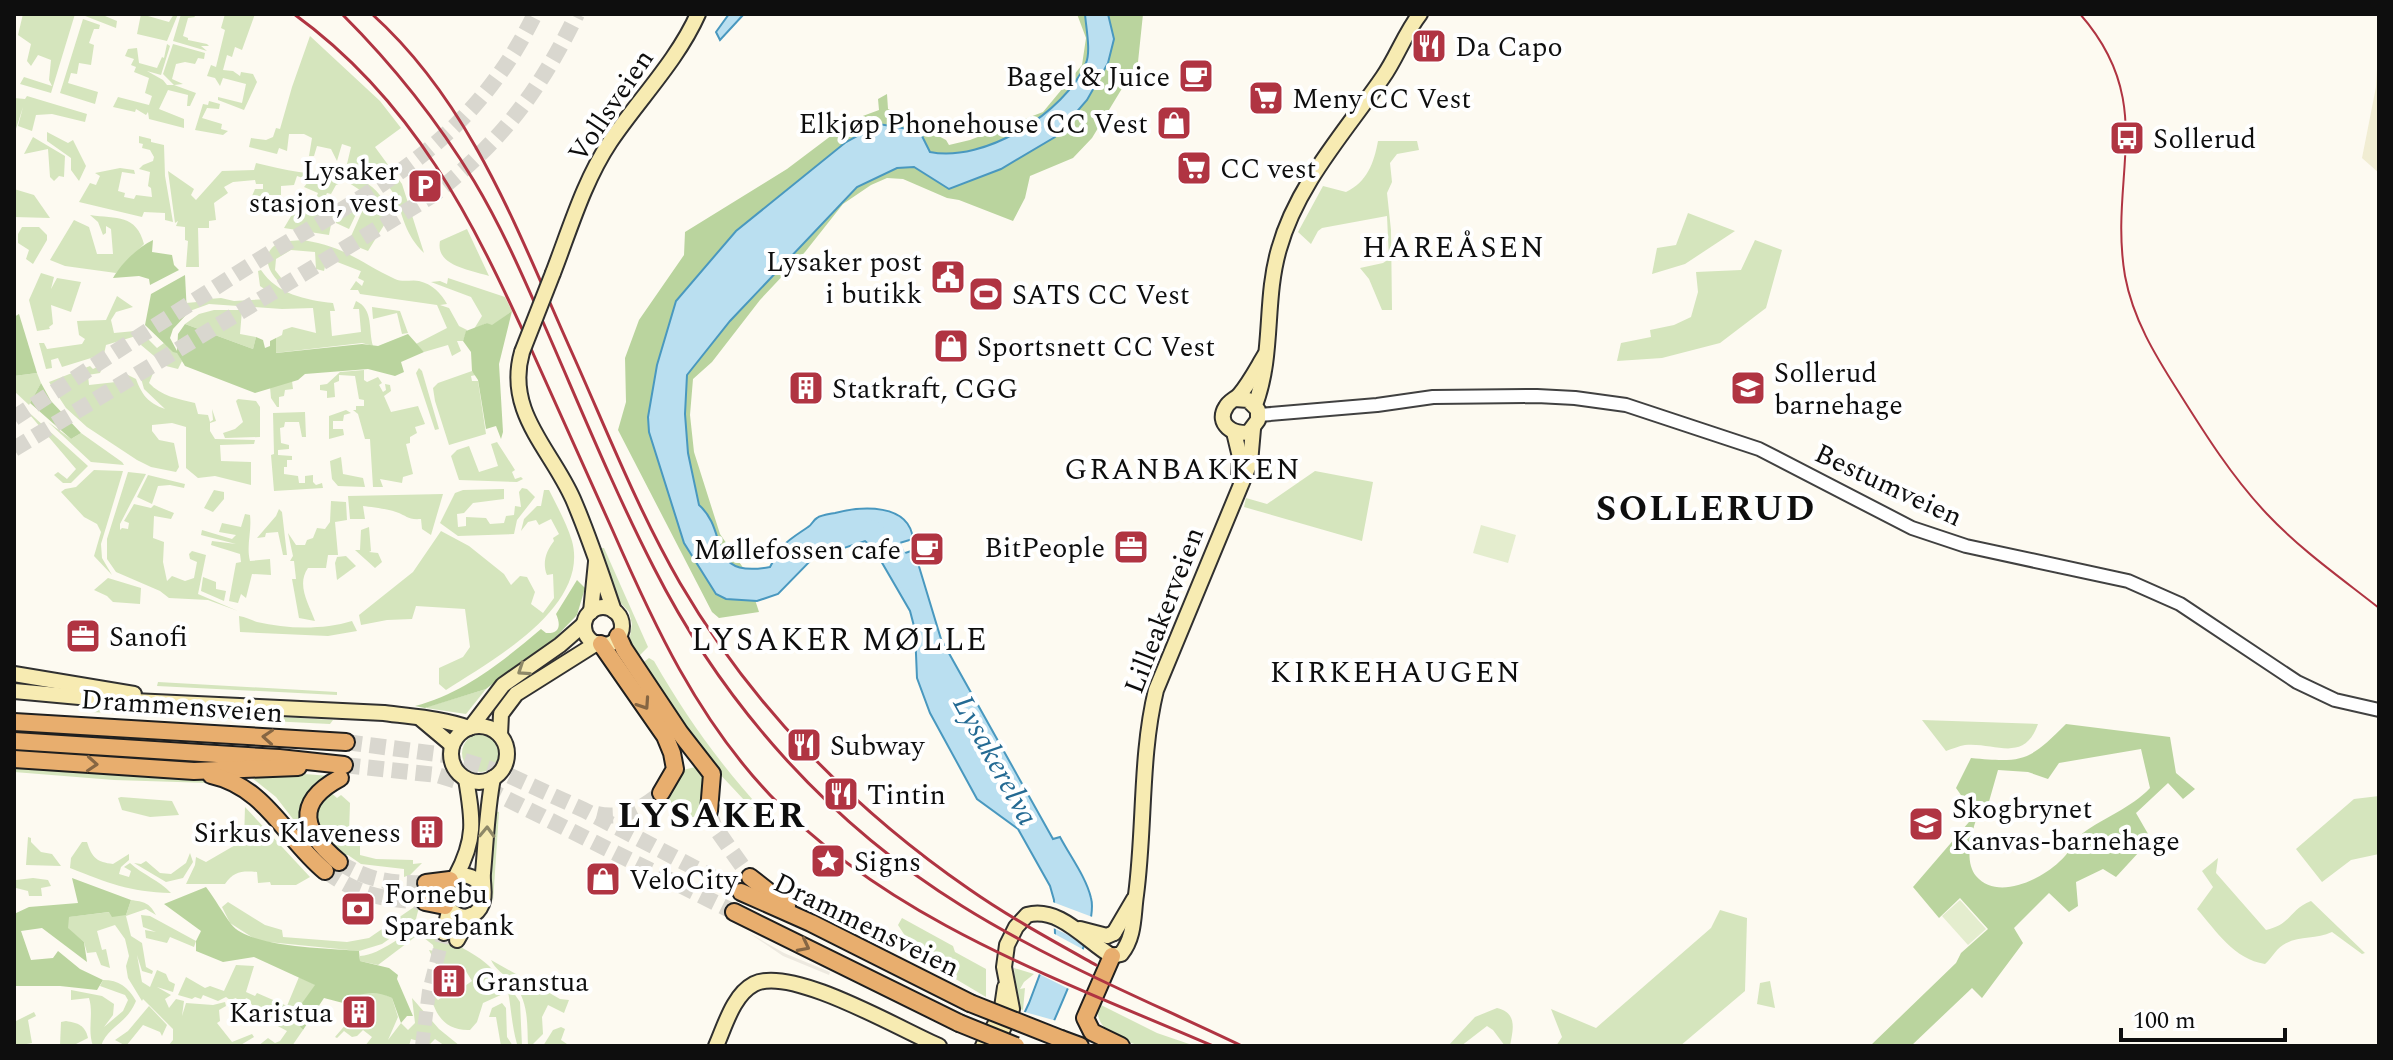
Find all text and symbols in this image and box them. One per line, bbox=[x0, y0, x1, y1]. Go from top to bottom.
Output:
place label: Da Capo bbox=[1455, 26, 1563, 69]
restaurant icon: Da Capo bbox=[1410, 27, 1448, 65]
street label: Vollsveien bbox=[557, 41, 665, 171]
place label: Bagel & Juice bbox=[1006, 56, 1170, 99]
cafe icon: Bagel & Juice bbox=[1177, 57, 1215, 95]
place label: Meny CC Vest bbox=[1292, 78, 1471, 121]
supermarket icon: Meny CC Vest bbox=[1247, 79, 1285, 117]
place label: Elkjøp Phonehouse CC Vest bbox=[799, 103, 1148, 146]
shop icon: Elkjøp Phonehouse CC Vest bbox=[1155, 104, 1193, 142]
place label: Sollerud bbox=[2153, 118, 2256, 161]
bus stop icon: Sollerud bbox=[2108, 119, 2146, 157]
place label: CC vest bbox=[1220, 148, 1316, 191]
supermarket icon: CC vest bbox=[1175, 149, 1213, 187]
place label: Lysaker stasjon, vest bbox=[249, 150, 399, 225]
parking icon: Lysaker stasjon, vest bbox=[406, 167, 444, 205]
district label: HAREÅSEN bbox=[1362, 225, 1546, 271]
place label: Lysaker post i butikk bbox=[766, 241, 922, 316]
public building icon: Lysaker post i butikk bbox=[929, 258, 967, 296]
place label: SATS CC Vest bbox=[1012, 274, 1190, 317]
sports icon: SATS CC Vest bbox=[967, 275, 1005, 313]
place label: Sportsnett CC Vest bbox=[977, 326, 1215, 369]
shop icon: Sportsnett CC Vest bbox=[932, 327, 970, 365]
place label: Sollerud barnehage bbox=[1774, 352, 1903, 427]
place label: Statkraft, CGG bbox=[832, 368, 1018, 411]
building icon: Statkraft, CGG bbox=[787, 369, 825, 407]
school or university icon: Sollerud barnehage bbox=[1729, 369, 1767, 407]
street label: Bestumveien bbox=[1807, 432, 1970, 538]
district label: GRANBAKKEN bbox=[1064, 447, 1302, 493]
district label: SOLLERUD bbox=[1596, 482, 1816, 537]
street label: Lilleakerveien bbox=[1113, 521, 1216, 700]
place label: BitPeople bbox=[984, 527, 1105, 570]
office icon: BitPeople bbox=[1112, 528, 1150, 566]
place label: Møllefossen cafe bbox=[694, 529, 901, 572]
cafe icon: Møllefossen cafe bbox=[908, 530, 946, 568]
place label: Sanofi bbox=[109, 616, 188, 659]
district label: LYSAKER MØLLE bbox=[691, 616, 989, 665]
office icon: Sanofi bbox=[64, 617, 102, 655]
district label: KIRKEHAUGEN bbox=[1270, 650, 1522, 696]
one-way arrow bbox=[517, 661, 531, 676]
street label: Drammensveien bbox=[79, 678, 284, 735]
water label: Lysakerelva bbox=[940, 687, 1050, 834]
one-way arrow bbox=[634, 695, 649, 710]
place label: Subway bbox=[830, 725, 926, 768]
restaurant icon: Subway bbox=[785, 726, 823, 764]
one-way arrow bbox=[261, 729, 274, 746]
one-way arrow bbox=[86, 755, 99, 772]
place label: Tintin bbox=[867, 774, 946, 817]
restaurant icon: Tintin bbox=[822, 775, 860, 813]
place label: Skogbrynet Kanvas-barnehage bbox=[1952, 788, 2180, 863]
district label: LYSAKER bbox=[618, 789, 806, 844]
school or university icon: Skogbrynet Kanvas-barnehage bbox=[1907, 805, 1945, 843]
place label: Sirkus Klaveness bbox=[194, 812, 401, 855]
building icon: Sirkus Klaveness bbox=[408, 813, 446, 851]
one-way arrow bbox=[478, 825, 495, 838]
place label: Signs bbox=[854, 841, 921, 884]
place icon: Signs bbox=[809, 842, 847, 880]
place label: VeloCity bbox=[629, 859, 739, 902]
shop icon: VeloCity bbox=[584, 860, 622, 898]
street label: Drammensveien bbox=[766, 862, 967, 989]
place label: Fornebu Sparebank bbox=[384, 873, 515, 948]
bank icon: Fornebu Sparebank bbox=[339, 890, 377, 928]
one-way arrow bbox=[796, 937, 811, 952]
place label: Granstua bbox=[475, 961, 589, 1004]
building icon: Granstua bbox=[430, 962, 468, 1000]
place label: Karistua bbox=[229, 992, 333, 1035]
scale bar bbox=[2121, 992, 2285, 1042]
building icon: Karistua bbox=[340, 993, 378, 1031]
text: 100 m bbox=[2133, 1003, 2196, 1039]

